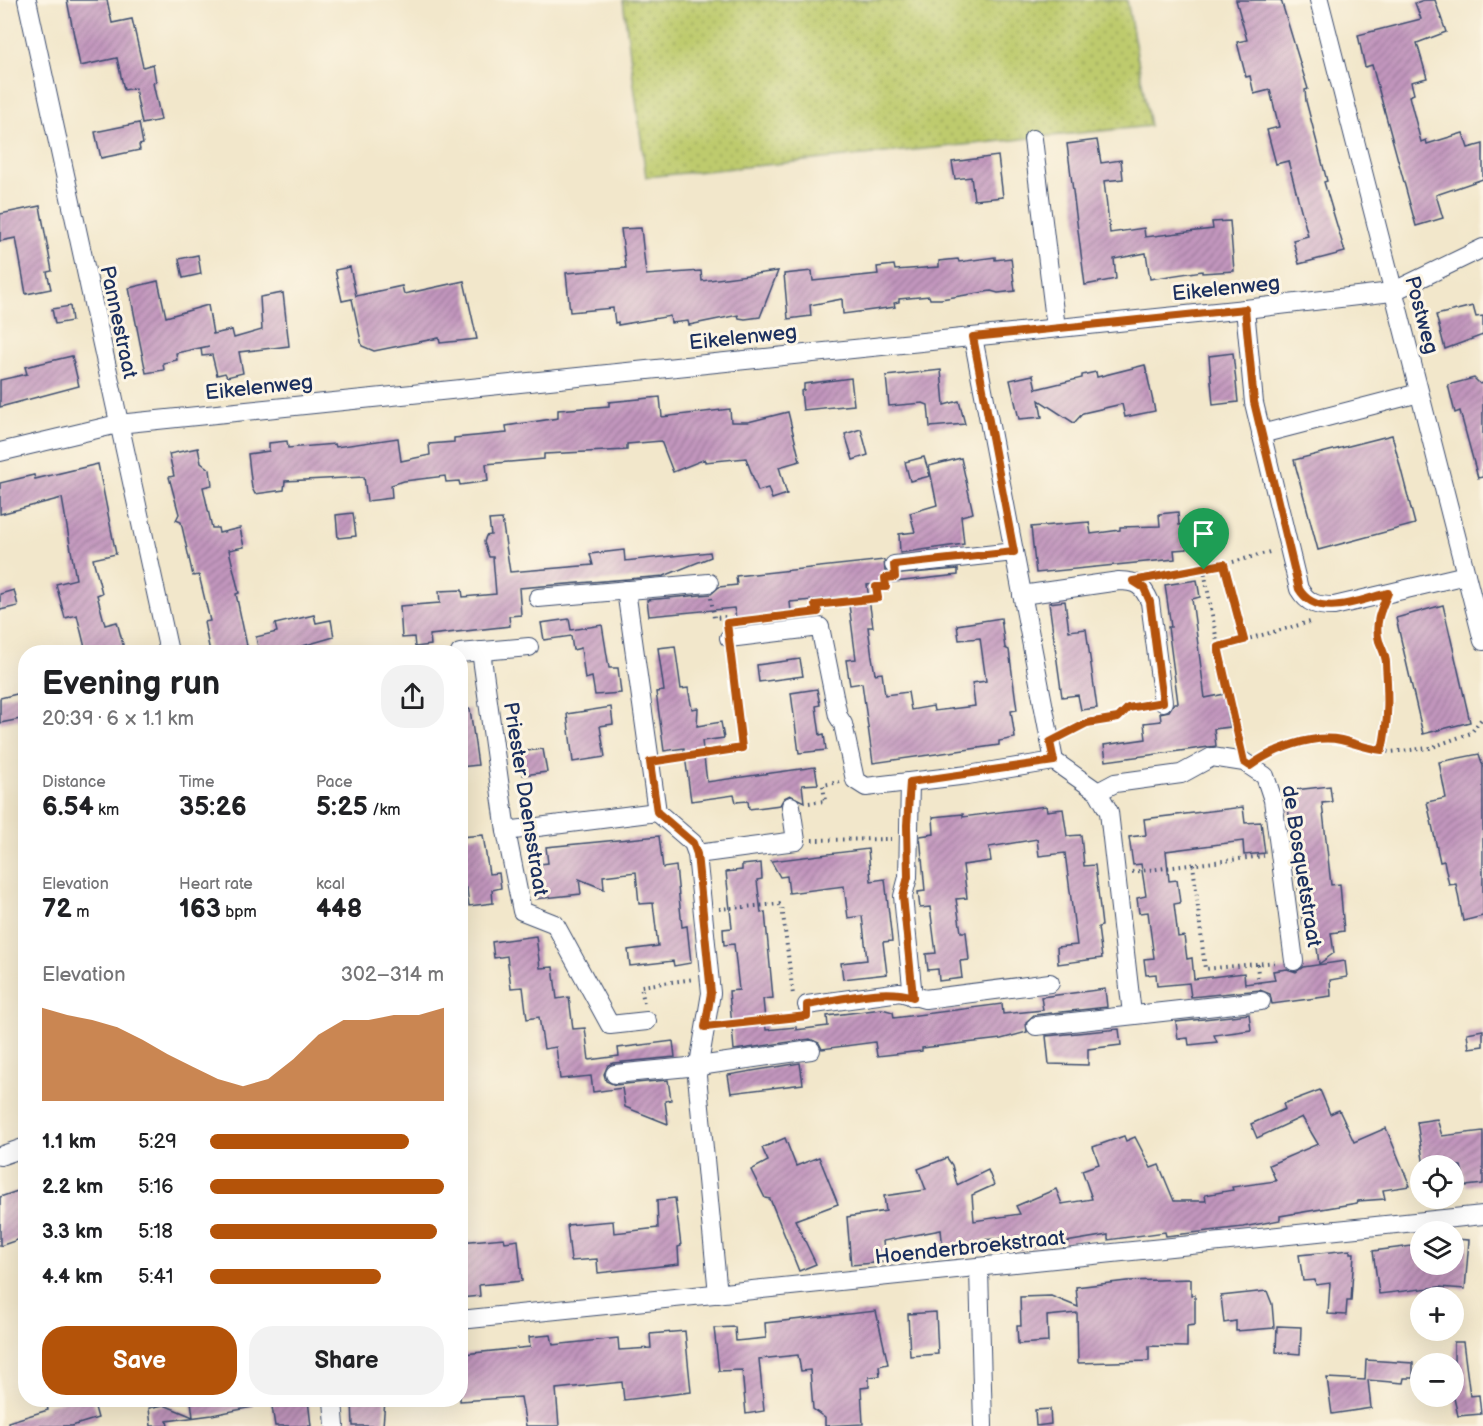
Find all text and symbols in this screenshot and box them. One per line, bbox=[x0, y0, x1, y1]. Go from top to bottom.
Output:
street label: Pannestraat bbox=[94, 263, 143, 381]
street label: Eikelenweg bbox=[1171, 270, 1281, 307]
street label: Postweg bbox=[1399, 273, 1444, 357]
street label: Eikelenweg bbox=[688, 319, 798, 356]
street label: Eikelenweg bbox=[204, 369, 314, 406]
pin bbox=[1178, 508, 1229, 570]
icon: arrive bbox=[1187, 517, 1220, 550]
text: Evening run bbox=[42, 664, 220, 704]
button: share bbox=[381, 665, 444, 728]
street label: Priester Daensstraat bbox=[498, 700, 553, 898]
text: 20:39 · 6 × 1.1 km bbox=[42, 707, 194, 731]
text: Distance bbox=[42, 773, 106, 792]
text: Time bbox=[179, 773, 214, 792]
text: Pace bbox=[316, 773, 352, 792]
street label: de Bosquetstraat bbox=[1276, 783, 1327, 949]
text: 6.54 bbox=[42, 792, 94, 823]
text: 35:26 bbox=[179, 792, 247, 823]
text: 5:25 bbox=[316, 792, 368, 823]
text: km bbox=[94, 801, 119, 820]
text: /km bbox=[368, 801, 400, 820]
text: Elevation bbox=[42, 875, 109, 894]
text: Heart rate bbox=[179, 875, 253, 894]
text: kcal bbox=[316, 875, 345, 894]
text: 72 bbox=[42, 894, 72, 925]
text: 163 bbox=[179, 894, 221, 925]
text: 448 bbox=[316, 894, 362, 925]
text: m bbox=[72, 903, 90, 922]
text: bpm bbox=[221, 903, 257, 922]
text: Elevation bbox=[42, 963, 125, 987]
text: 302–314 m bbox=[341, 963, 444, 987]
text: 1.1 km bbox=[42, 1130, 96, 1154]
text: 5:29 bbox=[138, 1130, 177, 1154]
map controls bbox=[1410, 1155, 1464, 1407]
button: locate bbox=[1410, 1155, 1464, 1209]
text: 2.2 km bbox=[42, 1175, 103, 1199]
text: 5:16 bbox=[138, 1175, 173, 1199]
text: 3.3 km bbox=[42, 1220, 103, 1244]
text: 5:18 bbox=[138, 1220, 173, 1244]
button: layers bbox=[1410, 1221, 1464, 1275]
street label: Hoenderbroekstraat bbox=[874, 1225, 1067, 1270]
text: 4.4 km bbox=[42, 1265, 103, 1289]
text: 5:41 bbox=[138, 1265, 173, 1289]
button: + bbox=[1410, 1287, 1464, 1341]
button: Save bbox=[42, 1326, 237, 1395]
button: Share bbox=[249, 1326, 444, 1395]
button: − bbox=[1410, 1353, 1464, 1407]

